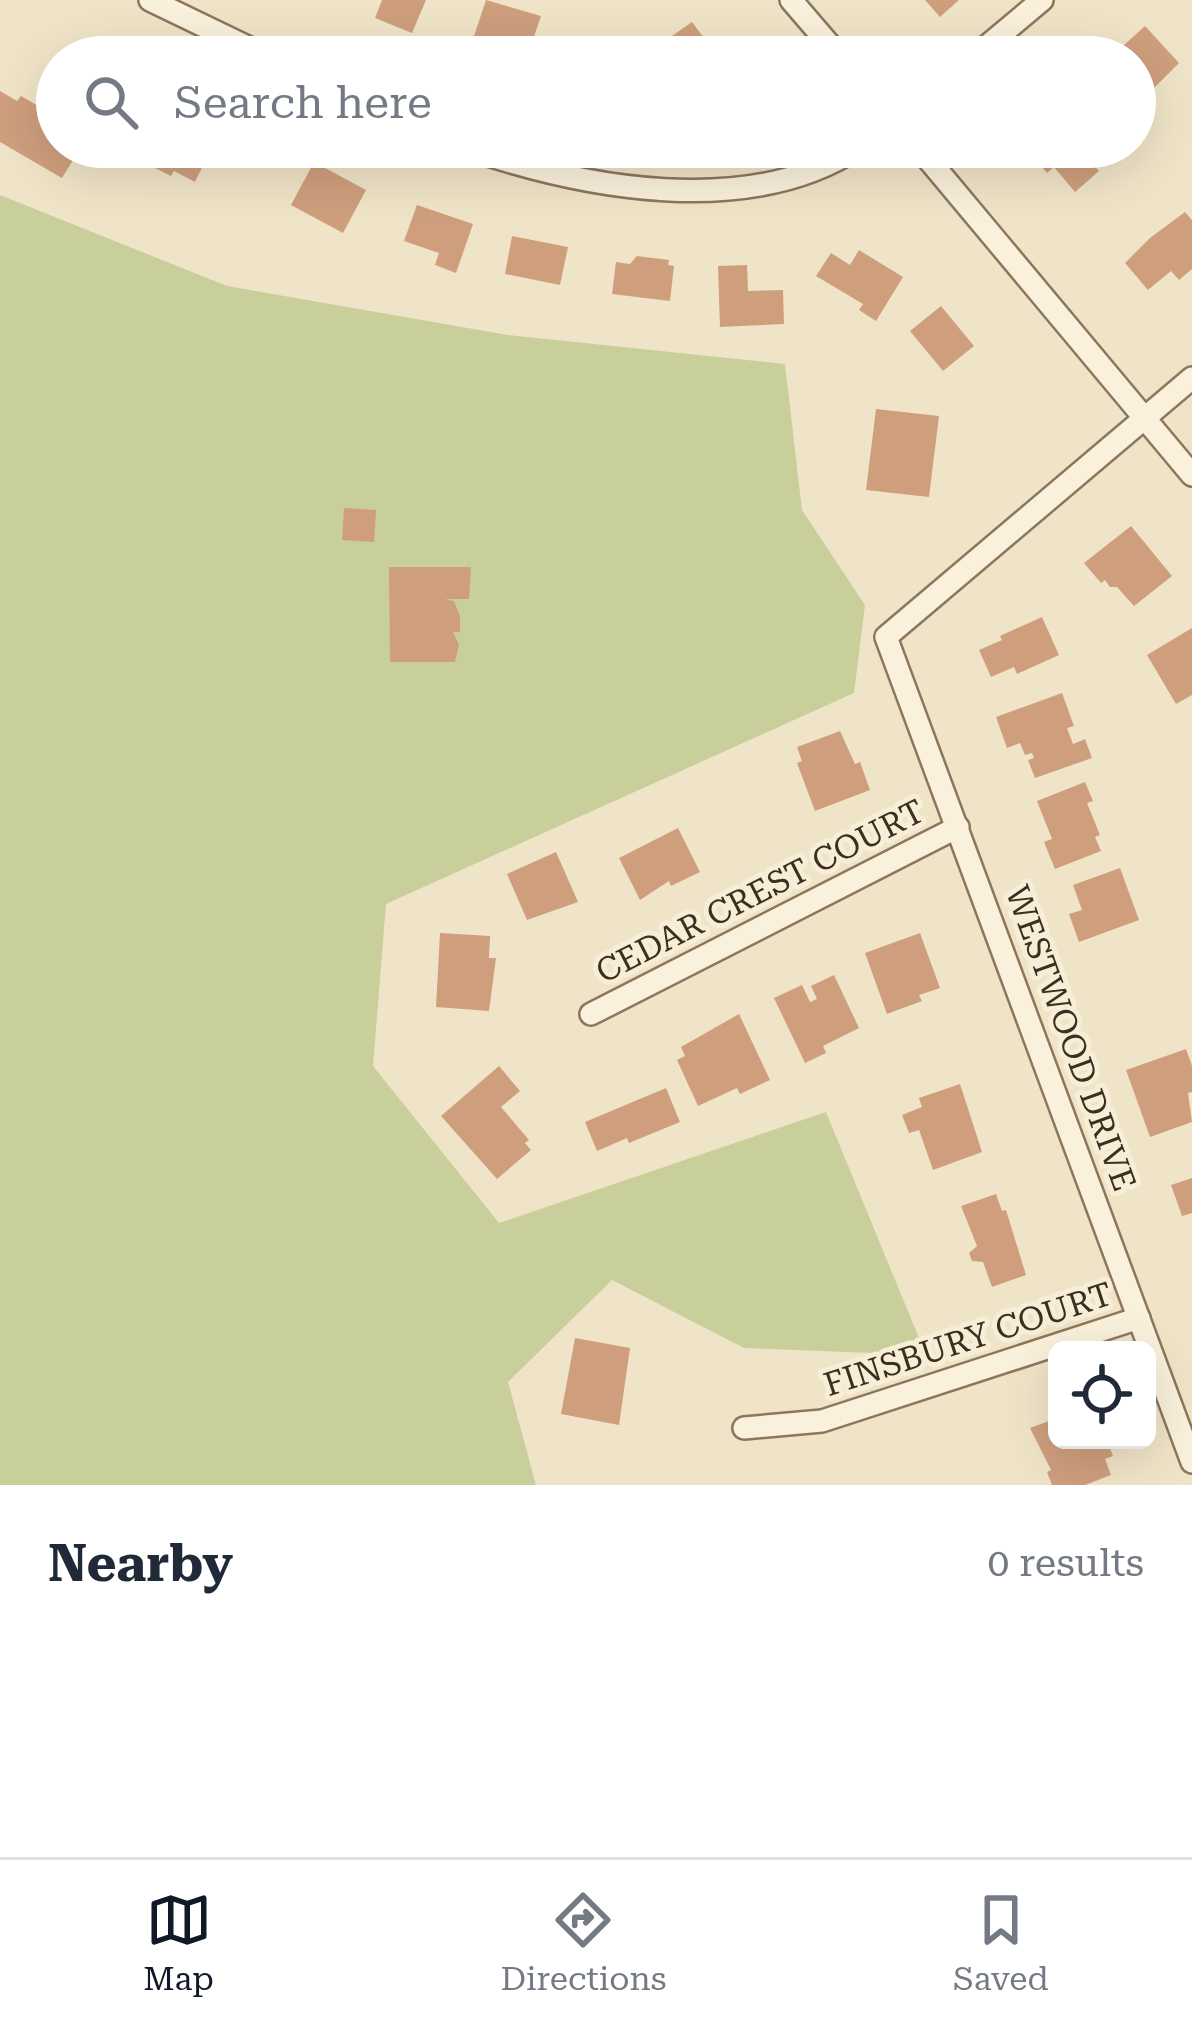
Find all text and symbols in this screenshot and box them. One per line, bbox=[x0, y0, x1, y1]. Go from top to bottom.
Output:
search box bbox=[36, 36, 1156, 168]
icon: search bbox=[78, 69, 144, 135]
text: Search here bbox=[174, 76, 432, 129]
street label: CEDAR CREST COURT bbox=[589, 791, 931, 991]
street label: WESTWOOD DRIVE bbox=[998, 880, 1144, 1196]
street label: FINSBURY COURT bbox=[819, 1274, 1117, 1404]
map controls bbox=[1048, 1341, 1156, 1449]
button: locate bbox=[1048, 1341, 1156, 1449]
text: Nearby bbox=[48, 1534, 233, 1593]
text: 0 results bbox=[987, 1540, 1144, 1586]
tab: Map bbox=[143, 1887, 214, 1998]
tab: Directions bbox=[500, 1887, 666, 1998]
tab: Saved bbox=[953, 1887, 1049, 1998]

